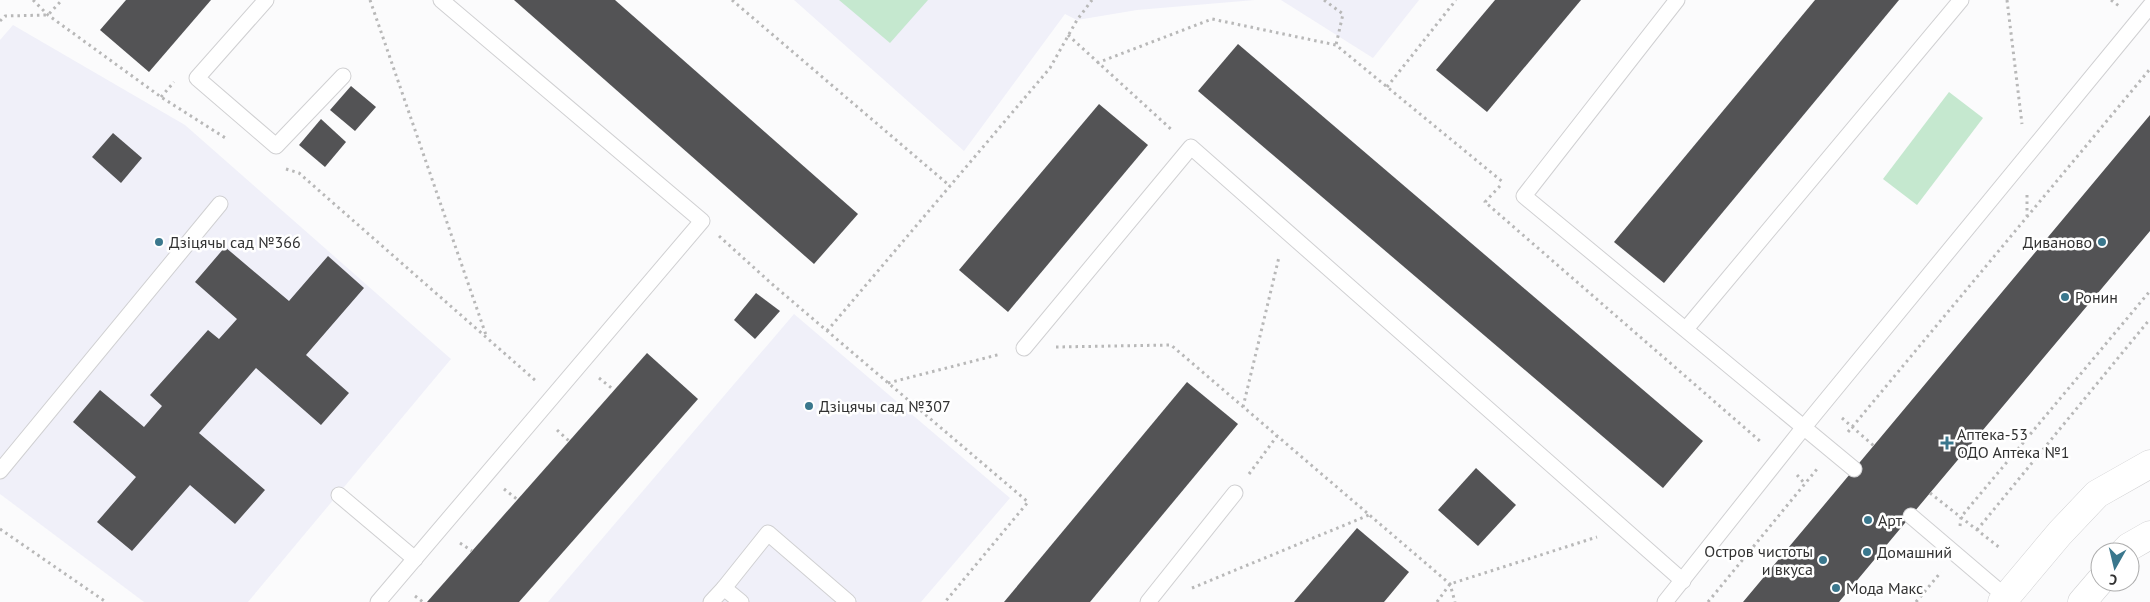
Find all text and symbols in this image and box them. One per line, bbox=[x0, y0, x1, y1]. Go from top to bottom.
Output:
place label: Дзіцячы сад №366 bbox=[169, 232, 301, 252]
place label: Диваново bbox=[2023, 232, 2092, 252]
marker: Дзіцячы сад №366 bbox=[153, 236, 165, 248]
marker: Диваново bbox=[2096, 236, 2108, 248]
place label: Ронин bbox=[2075, 287, 2118, 307]
marker: Ронин bbox=[2059, 291, 2071, 303]
place label: Дзіцячы сад №307 bbox=[819, 396, 951, 416]
marker: Дзіцячы сад №307 bbox=[803, 400, 815, 412]
place label: Аптека-53 ОДО Аптека №1 bbox=[1957, 424, 2070, 462]
marker: Аптека-53 ОДО Аптека №1 bbox=[1941, 437, 1953, 449]
place label: Арт bbox=[1878, 510, 1903, 530]
marker: Арт bbox=[1862, 514, 1874, 526]
place label: Остров чистоты и вкуса bbox=[1704, 541, 1813, 579]
place label: Домашний bbox=[1877, 542, 1952, 562]
north arrow bbox=[2090, 542, 2140, 592]
marker: Домашний bbox=[1861, 546, 1873, 558]
marker: Остров чистоты и вкуса bbox=[1817, 554, 1829, 566]
text: С bbox=[2108, 570, 2118, 589]
place label: Мода Макс bbox=[1846, 578, 1923, 598]
marker: Мода Макс bbox=[1830, 582, 1842, 594]

